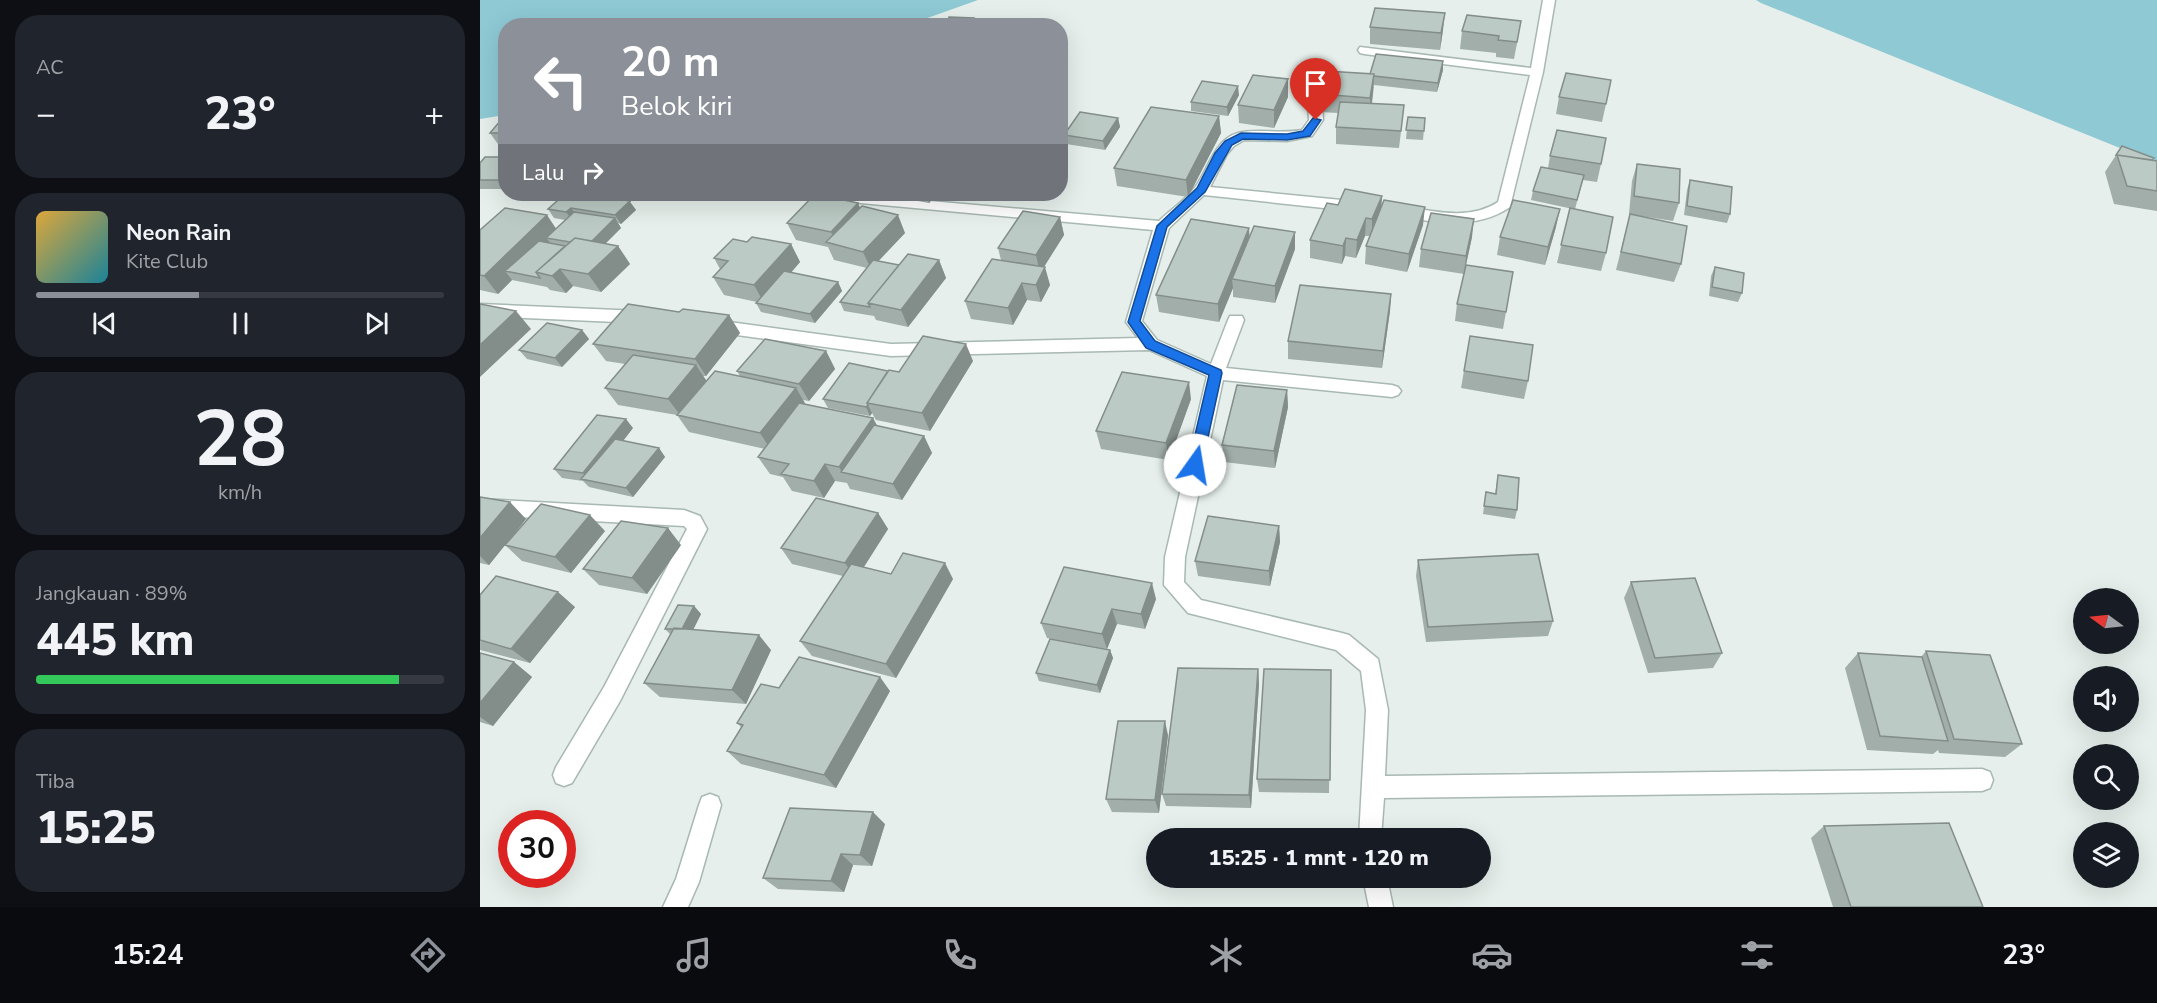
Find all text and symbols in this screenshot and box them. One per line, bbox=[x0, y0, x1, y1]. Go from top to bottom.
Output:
text: 20 m bbox=[621, 34, 720, 91]
icon: left bbox=[522, 42, 600, 120]
text: AC bbox=[36, 54, 64, 81]
pin bbox=[1290, 58, 1341, 120]
icon: arrive bbox=[1299, 67, 1332, 100]
text: 23° bbox=[204, 84, 276, 145]
text: Belok kiri bbox=[621, 88, 733, 125]
text: − bbox=[36, 92, 56, 137]
text: + bbox=[424, 92, 444, 137]
icon: right bbox=[576, 156, 609, 189]
text: Lalu bbox=[522, 158, 564, 188]
text: Neon Rain bbox=[126, 218, 231, 248]
text: Kite Club bbox=[126, 248, 208, 275]
icon: previous bbox=[88, 307, 121, 340]
icon: pause bbox=[224, 307, 257, 340]
icon: next bbox=[360, 307, 393, 340]
text: 28 bbox=[193, 386, 287, 493]
position arrow bbox=[1163, 433, 1227, 497]
text: km/h bbox=[218, 479, 262, 506]
text: Jangkauan · 89% bbox=[36, 580, 187, 607]
north arrow bbox=[2073, 588, 2139, 654]
map controls bbox=[2073, 588, 2139, 888]
text: 445 km bbox=[36, 610, 195, 671]
button: sound bbox=[2073, 666, 2139, 732]
button: search bbox=[2073, 744, 2139, 810]
text: Tiba bbox=[36, 768, 75, 795]
text: 15:25 bbox=[36, 798, 156, 859]
speed limit sign: 30 bbox=[498, 810, 576, 888]
button: layers bbox=[2073, 822, 2139, 888]
text: 15:25 · 1 mnt · 120 m bbox=[1208, 843, 1429, 873]
icon: directions bbox=[407, 934, 449, 976]
icon: music bbox=[673, 934, 715, 976]
icon: phone bbox=[939, 934, 981, 976]
icon: climate bbox=[1205, 934, 1247, 976]
icon: car bbox=[1471, 934, 1513, 976]
icon: filters bbox=[1736, 934, 1778, 976]
text: 15:24 bbox=[112, 937, 183, 974]
text: 23° bbox=[2002, 937, 2045, 974]

